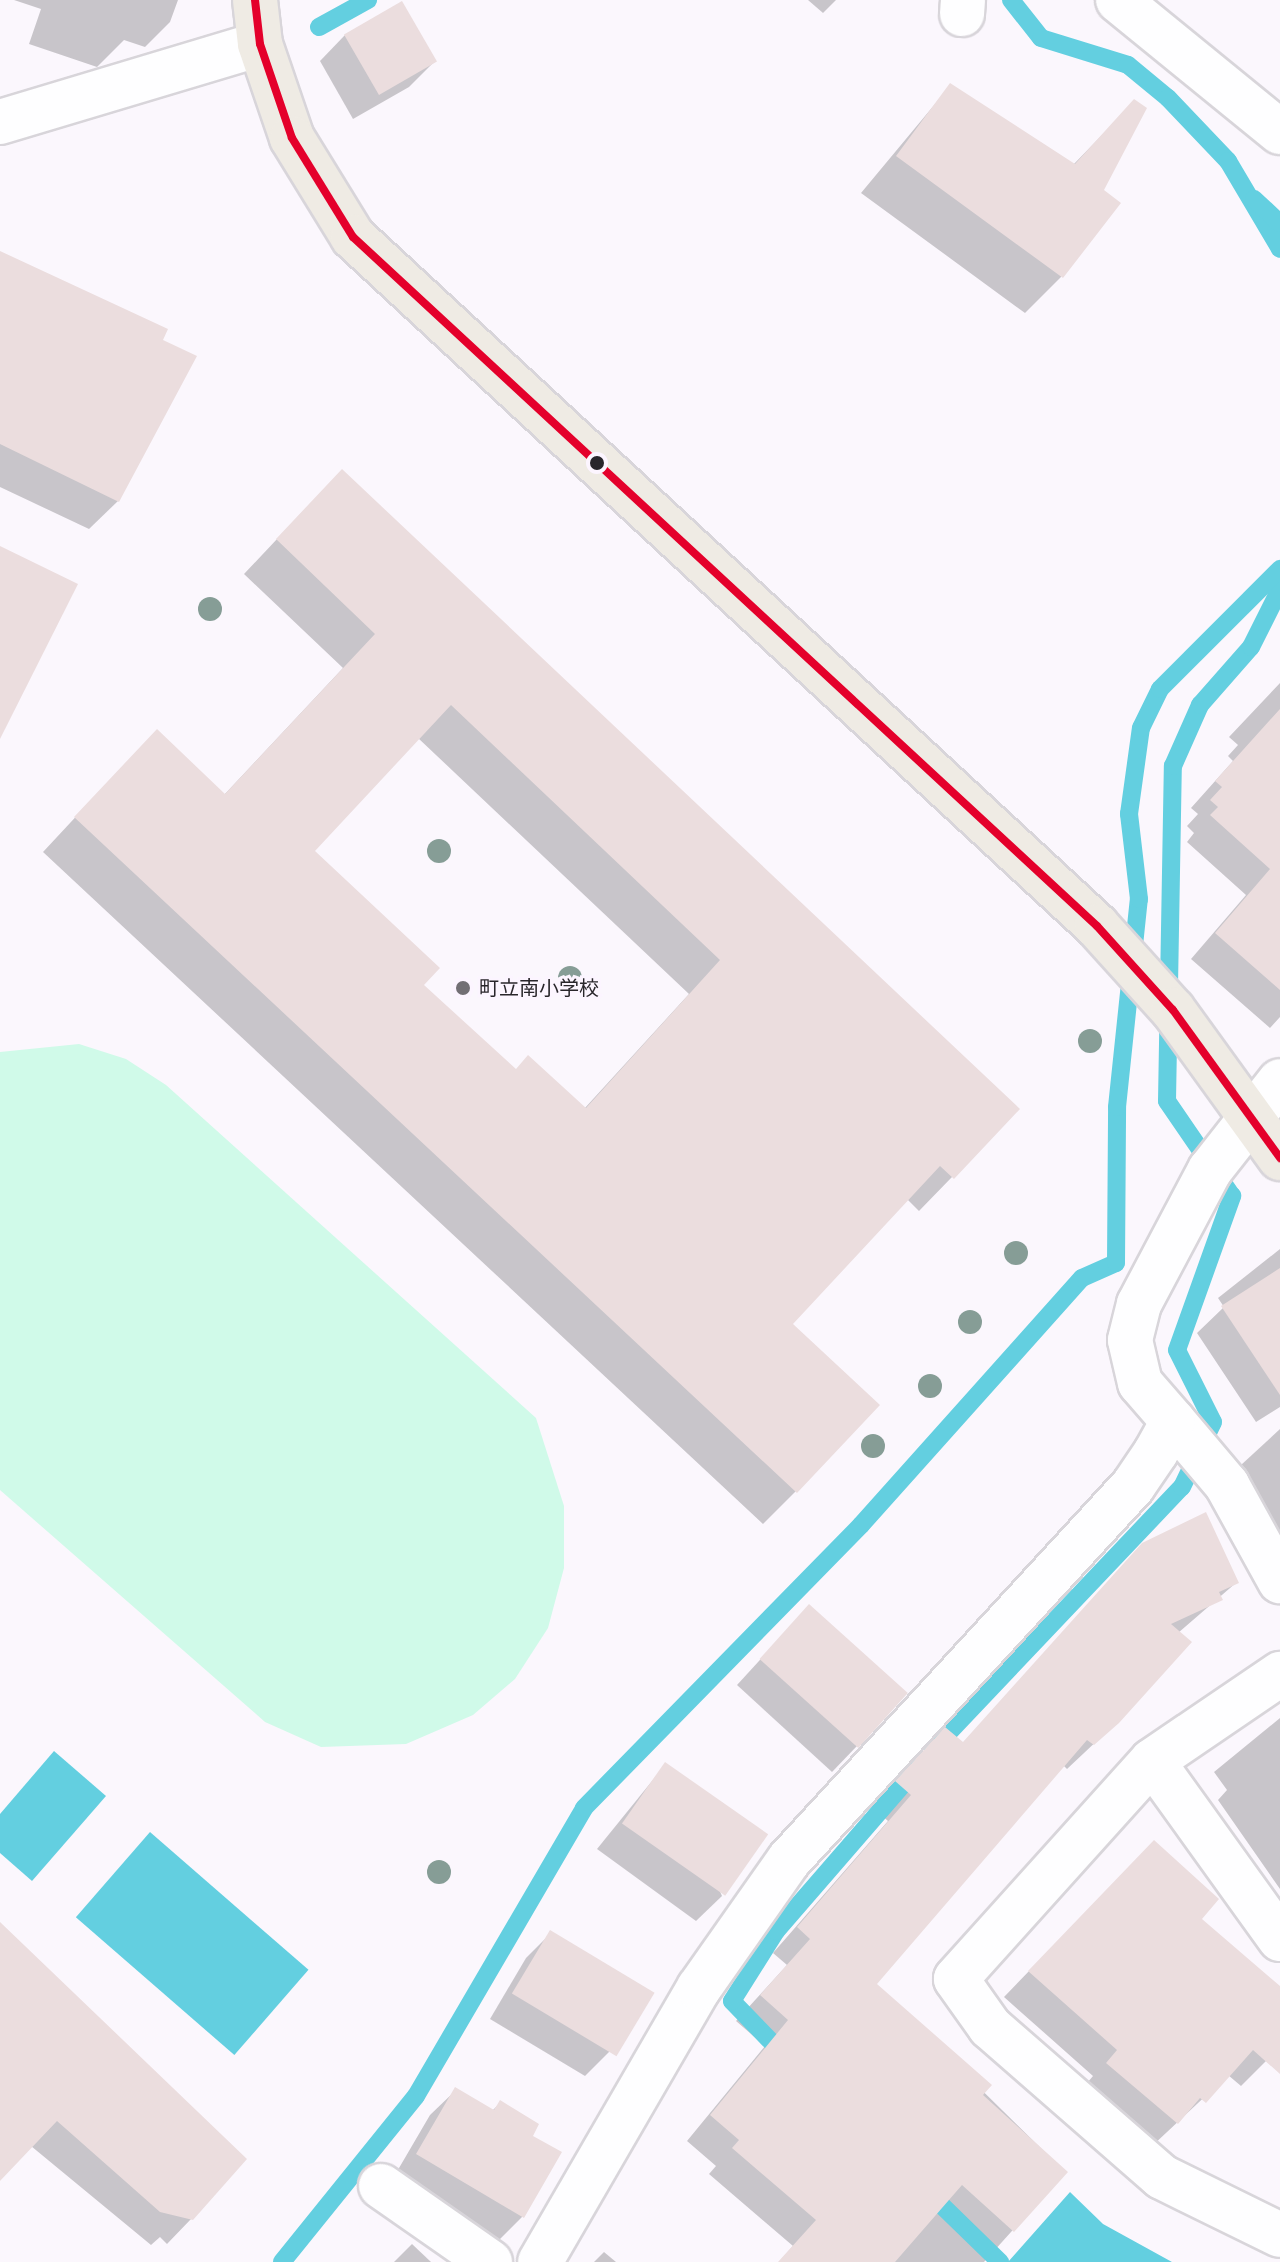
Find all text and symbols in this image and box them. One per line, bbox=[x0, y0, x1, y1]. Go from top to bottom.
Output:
unlabelled marker bbox=[589, 455, 605, 471]
place label: 町立南小学校 bbox=[479, 976, 599, 1000]
marker: 町立南小学校 bbox=[454, 979, 472, 997]

